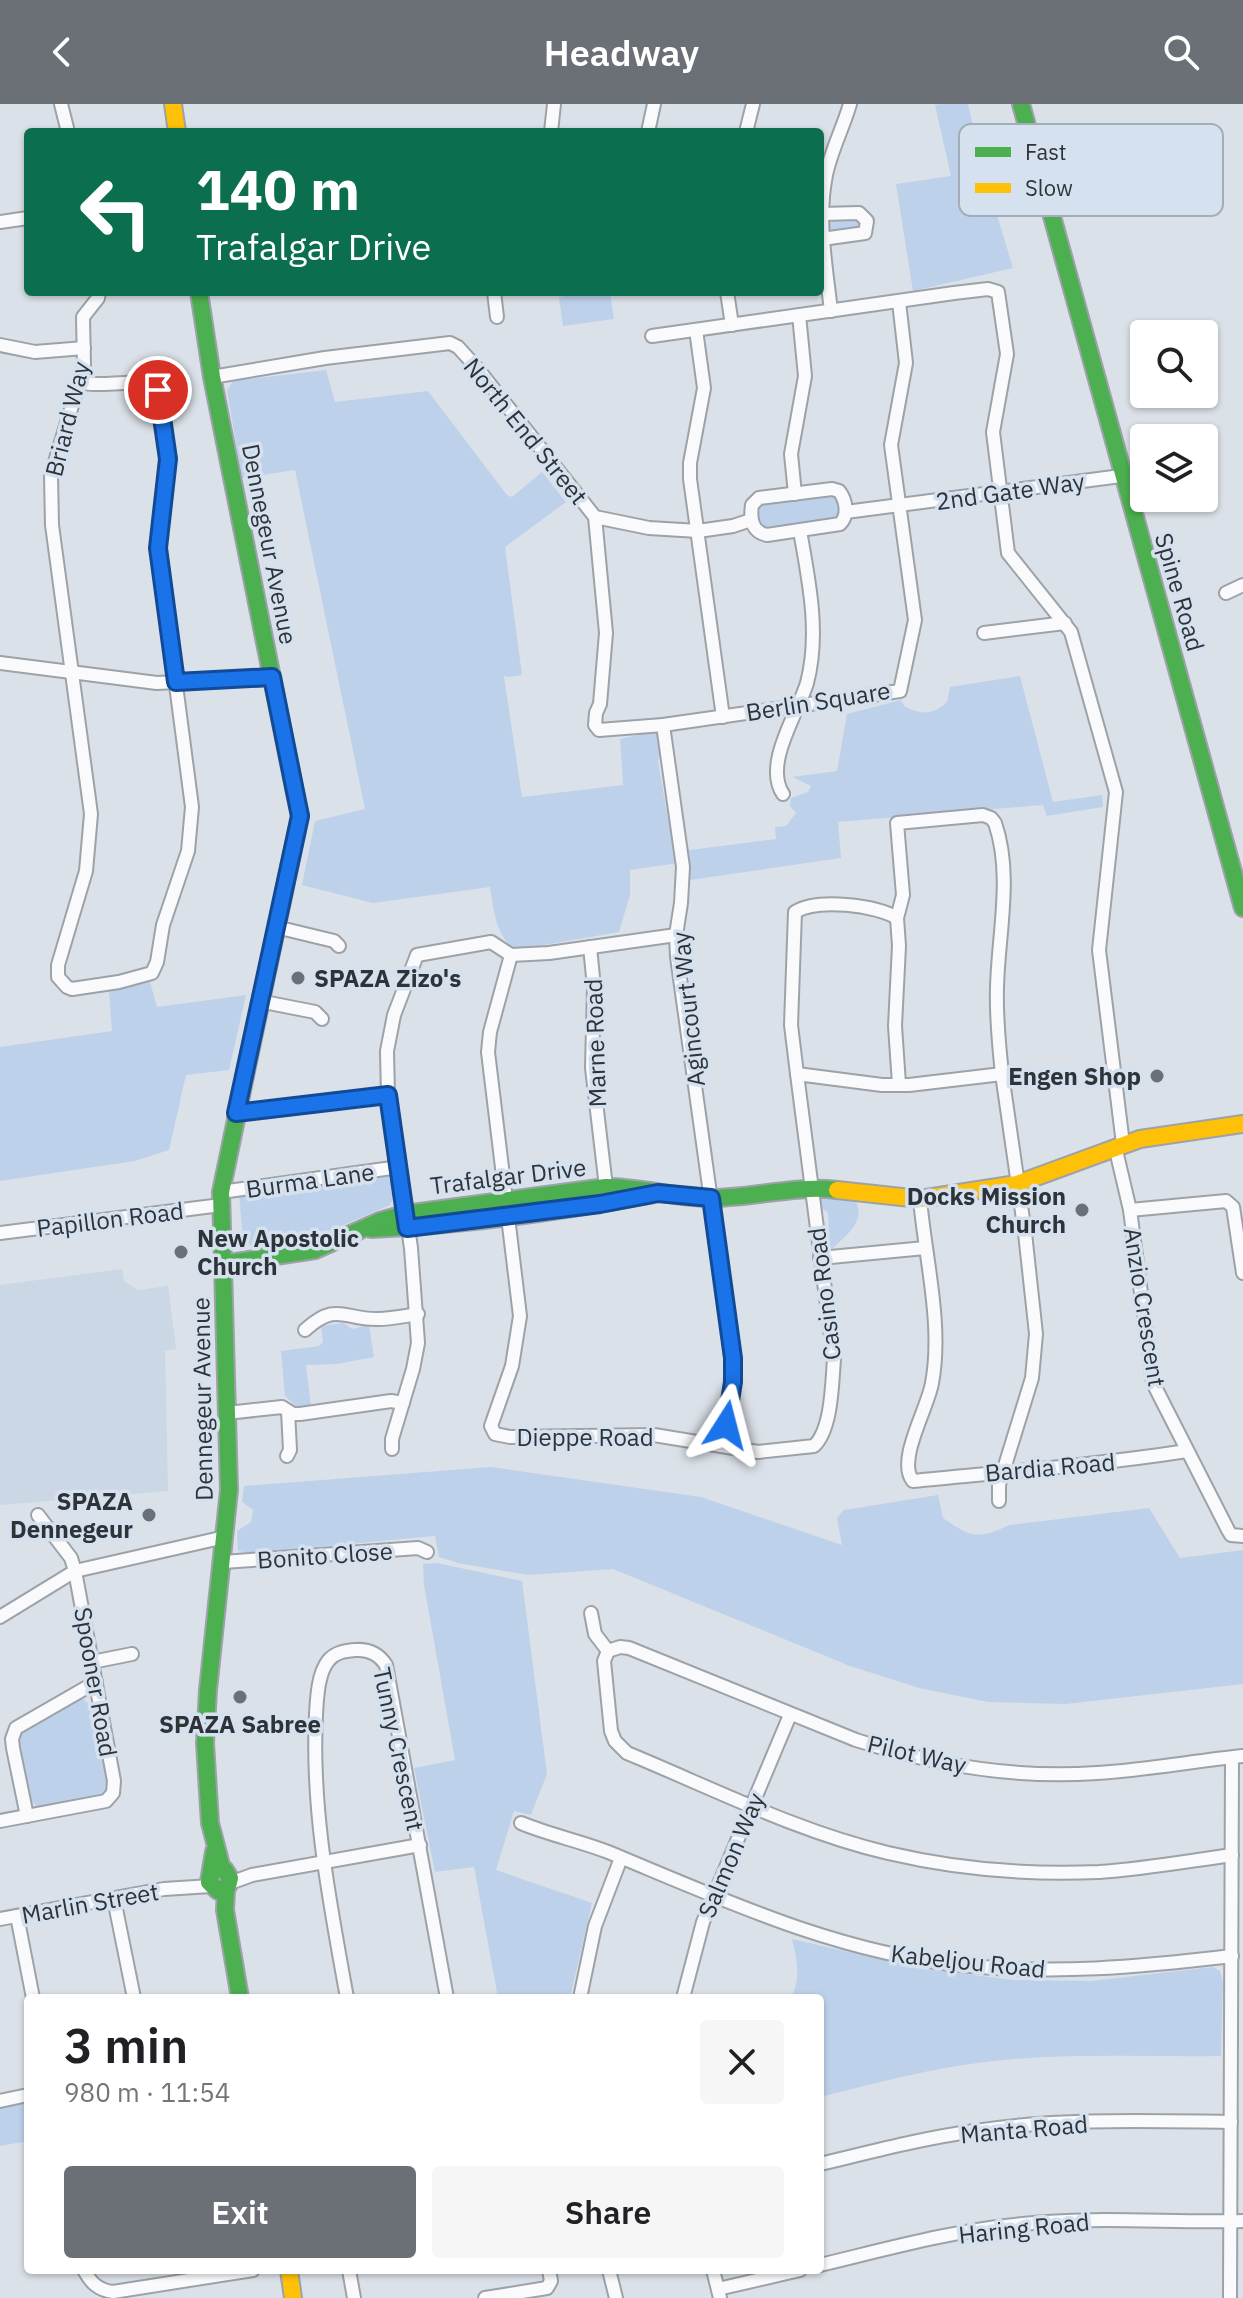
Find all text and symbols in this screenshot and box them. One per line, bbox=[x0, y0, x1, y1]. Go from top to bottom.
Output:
text: Headway bbox=[544, 29, 699, 76]
icon: back bbox=[40, 30, 84, 74]
icon: search bbox=[1159, 30, 1203, 74]
legend bbox=[959, 124, 1223, 216]
text: Fast bbox=[1025, 137, 1066, 166]
text: 140 m bbox=[196, 153, 360, 225]
icon: left bbox=[64, 160, 168, 264]
text: Slow bbox=[1025, 173, 1073, 202]
text: Trafalgar Drive bbox=[196, 223, 431, 270]
map controls bbox=[1130, 320, 1218, 512]
button: search bbox=[1130, 320, 1218, 408]
street label: North End Street bbox=[457, 351, 595, 511]
pin bbox=[124, 356, 192, 424]
street label: Briard Way bbox=[37, 358, 97, 480]
icon: arrive bbox=[136, 368, 180, 412]
button: layers bbox=[1130, 424, 1218, 512]
street label: Dennegeur Avenue bbox=[235, 441, 305, 647]
street label: 2nd Gate Way bbox=[933, 465, 1087, 517]
street label: Spine Road bbox=[1148, 529, 1212, 655]
street label: Berlin Square bbox=[744, 674, 892, 728]
street label: Agincourt Way bbox=[664, 930, 712, 1088]
place label: SPAZA Zizo's bbox=[314, 962, 461, 994]
marker: SPAZA Zizo's bbox=[289, 969, 307, 987]
street label: Marne Road bbox=[577, 978, 613, 1108]
place label: Engen Shop bbox=[1008, 1060, 1141, 1092]
marker: Engen Shop bbox=[1148, 1067, 1166, 1085]
street label: Trafalgar Drive bbox=[428, 1151, 588, 1201]
street label: Burma Lane bbox=[244, 1155, 376, 1205]
place label: Docks Mission Church bbox=[907, 1180, 1066, 1240]
street label: Papillon Road bbox=[35, 1194, 185, 1244]
marker: Docks Mission Church bbox=[1073, 1201, 1091, 1219]
place label: New Apostolic Church bbox=[197, 1222, 359, 1282]
street label: Anzio Crescent bbox=[1117, 1225, 1173, 1389]
street label: Casino Road bbox=[800, 1226, 848, 1362]
marker: New Apostolic Church bbox=[172, 1243, 190, 1261]
street label: Dennegeur Avenue bbox=[184, 1297, 220, 1501]
position arrow bbox=[684, 1383, 768, 1467]
street label: Dieppe Road bbox=[516, 1421, 654, 1453]
street label: Bardia Road bbox=[983, 1445, 1117, 1489]
place label: SPAZA Dennegeur bbox=[10, 1485, 133, 1545]
marker: SPAZA Dennegeur bbox=[140, 1506, 158, 1524]
street label: Bonito Close bbox=[256, 1534, 394, 1576]
street label: Spooner Road bbox=[67, 1605, 125, 1759]
street label: Tunny Crescent bbox=[366, 1664, 432, 1834]
marker: SPAZA Sabree bbox=[231, 1688, 249, 1706]
place label: SPAZA Sabree bbox=[159, 1708, 321, 1740]
street label: Pilot Way bbox=[864, 1727, 970, 1781]
street label: Salmon Way bbox=[690, 1788, 772, 1922]
street label: Marlin Street bbox=[19, 1875, 161, 1931]
street label: Kabeljou Road bbox=[889, 1937, 1047, 1985]
text: 3 min bbox=[64, 2014, 188, 2076]
button: close bbox=[700, 2020, 784, 2104]
text: 980 m · 11:54 bbox=[64, 2075, 230, 2109]
street label: Manta Road bbox=[959, 2107, 1089, 2151]
button: Exit bbox=[64, 2166, 416, 2258]
button: Share bbox=[432, 2166, 784, 2258]
street label: Haring Road bbox=[957, 2205, 1091, 2251]

